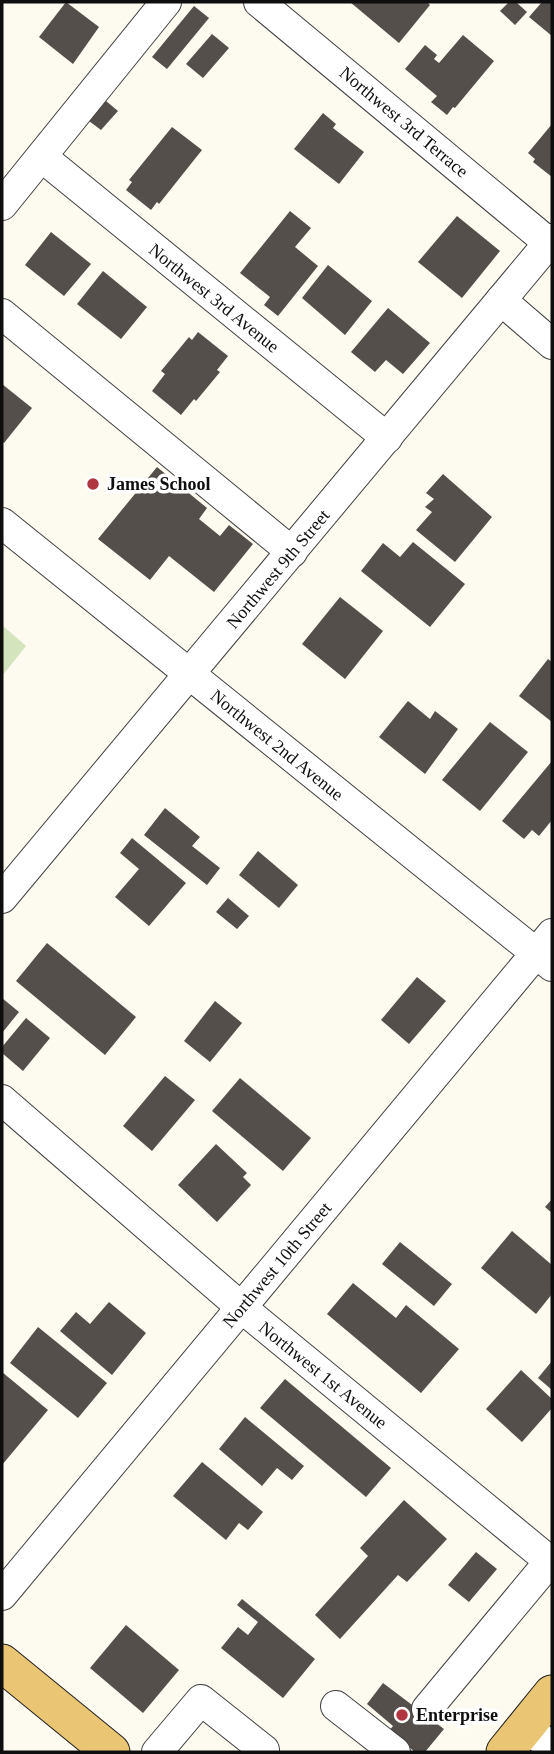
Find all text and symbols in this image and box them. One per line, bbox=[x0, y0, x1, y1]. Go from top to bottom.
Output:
street label: Northwest 3rd Terrace bbox=[336, 62, 472, 182]
street label: Northwest 3rd Avenue bbox=[145, 239, 283, 357]
place label: James School bbox=[107, 474, 211, 494]
marker: James School bbox=[85, 476, 101, 492]
street label: Northwest 9th Street bbox=[222, 506, 334, 632]
street label: Northwest 2nd Avenue bbox=[207, 685, 347, 805]
street label: Northwest 10th Street bbox=[219, 1198, 335, 1332]
street label: Northwest 1st Avenue bbox=[255, 1317, 391, 1433]
place label: Enterprise bbox=[416, 1705, 498, 1725]
marker: Enterprise bbox=[394, 1707, 410, 1723]

